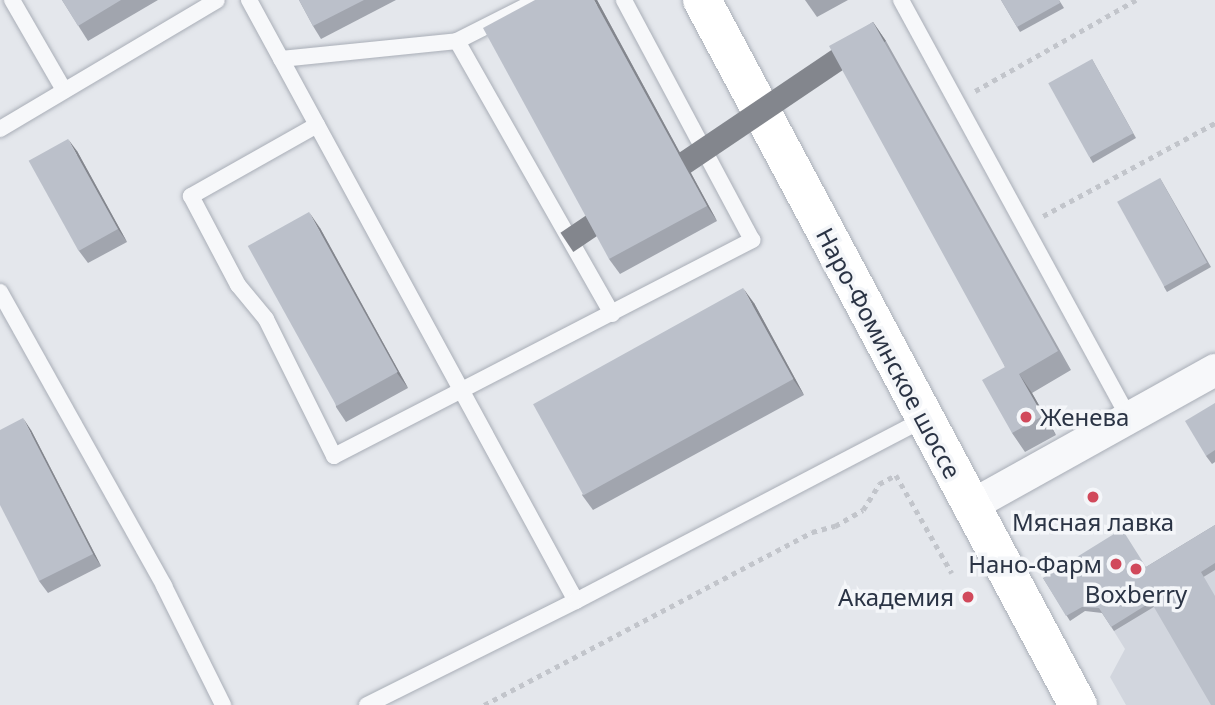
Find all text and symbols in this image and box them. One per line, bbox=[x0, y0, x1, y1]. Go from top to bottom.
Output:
street label: Наро-Фоминское шоссе bbox=[811, 223, 967, 483]
place label: Женева bbox=[1040, 403, 1129, 431]
marker: Женева bbox=[1018, 409, 1034, 425]
marker: Мясная лавка bbox=[1085, 489, 1101, 505]
place label: Мясная лавка bbox=[1012, 508, 1174, 536]
place label: Нано-Фарм bbox=[968, 550, 1102, 578]
marker: Нано-Фарм bbox=[1108, 556, 1124, 572]
marker: Boxberry bbox=[1128, 561, 1144, 577]
place label: Boxberry bbox=[1085, 580, 1187, 608]
place label: Академия bbox=[838, 583, 954, 611]
marker: Академия bbox=[960, 589, 976, 605]

